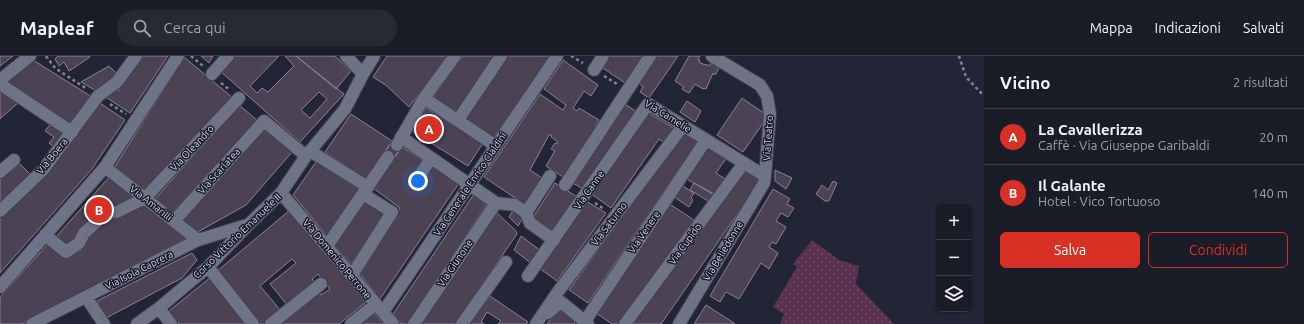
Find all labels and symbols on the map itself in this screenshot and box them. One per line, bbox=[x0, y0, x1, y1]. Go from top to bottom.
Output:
street label: Via Camelie bbox=[643, 97, 693, 135]
pin: A bbox=[416, 114, 442, 144]
street label: Via Teatro bbox=[761, 115, 775, 161]
street label: Via Oleandro bbox=[168, 123, 216, 173]
street label: Via Generale Enrico Cialdini bbox=[431, 130, 509, 238]
street label: Via Boera bbox=[34, 136, 70, 176]
street label: Via Scarlatea bbox=[196, 146, 242, 196]
street label: Via Canne bbox=[572, 169, 606, 211]
your location bbox=[408, 171, 428, 191]
street label: Via Amarilli bbox=[128, 183, 174, 223]
street label: Corso Vittorio Emanuele II bbox=[191, 191, 283, 281]
pin: B bbox=[86, 195, 112, 225]
street label: Via Saturno bbox=[589, 200, 629, 248]
street label: Via Venere bbox=[626, 209, 662, 255]
street label: Via Domenico Perrone bbox=[301, 217, 373, 301]
street label: Via Belledonne bbox=[701, 219, 745, 283]
street label: Via Cupido bbox=[666, 221, 704, 267]
street label: Via Giunone bbox=[435, 238, 475, 288]
street label: Via Isola Caprera bbox=[103, 248, 175, 292]

